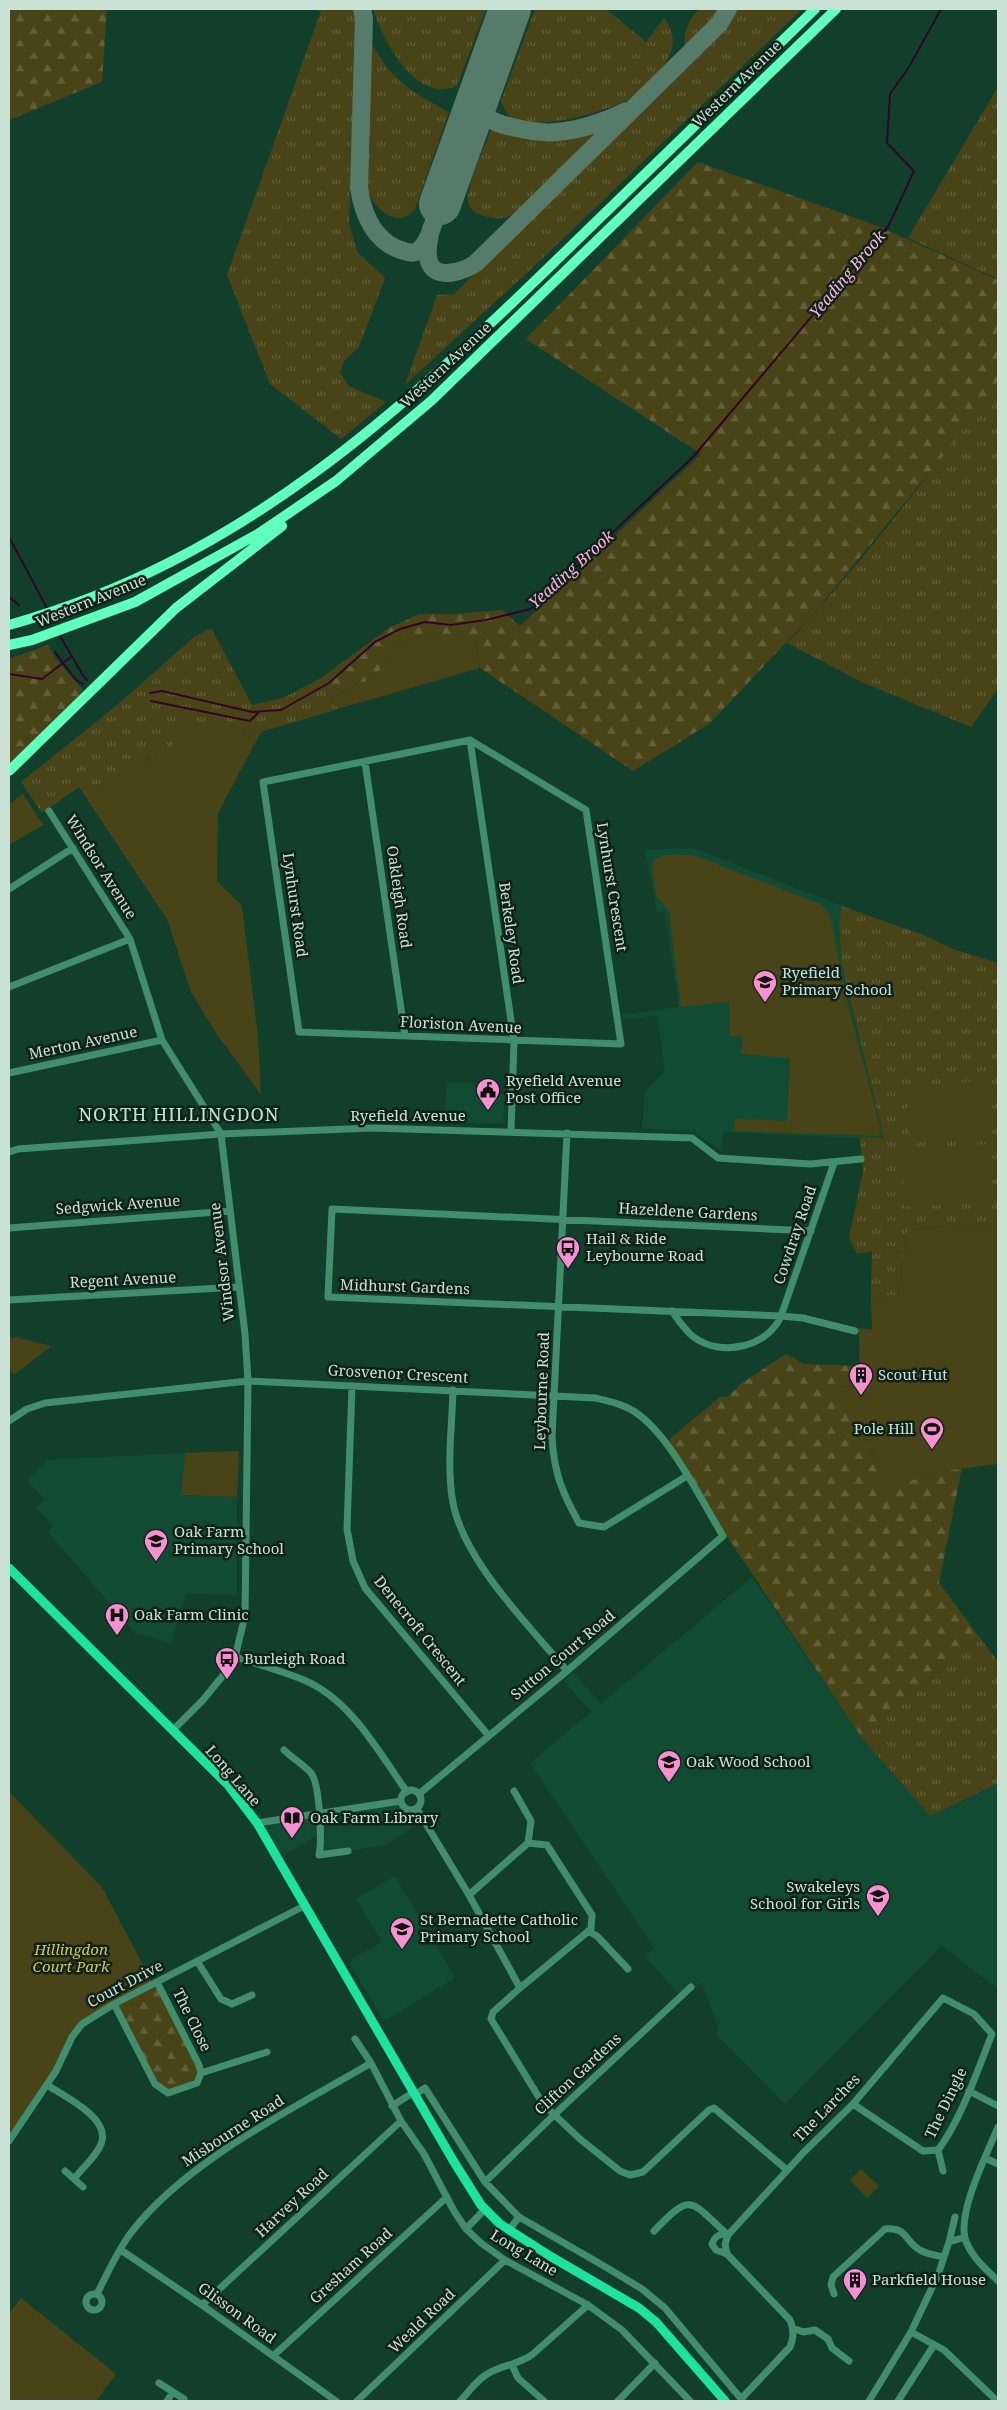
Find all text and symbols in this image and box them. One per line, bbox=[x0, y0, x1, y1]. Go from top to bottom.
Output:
street label: Western Avenue bbox=[687, 35, 785, 131]
water label: Yeading Brook bbox=[804, 225, 891, 322]
street label: Western Avenue bbox=[396, 317, 495, 412]
water label: Yeading Brook bbox=[524, 524, 619, 613]
street label: Western Avenue bbox=[33, 569, 149, 631]
street label: Windsor Avenue bbox=[62, 811, 142, 922]
street label: Lynhurst Crescent bbox=[593, 821, 633, 953]
street label: Oakleigh Road bbox=[383, 844, 417, 949]
street label: Lynhurst Road bbox=[279, 851, 313, 958]
street label: Berkeley Road bbox=[495, 881, 529, 985]
place label: Ryefield Primary School bbox=[782, 962, 892, 999]
school or university icon: Ryefield Primary School bbox=[752, 969, 778, 1003]
street label: Floriston Avenue bbox=[400, 1011, 522, 1037]
street label: Merton Avenue bbox=[27, 1021, 139, 1063]
place label: Ryefield Avenue Post Office bbox=[506, 1070, 621, 1107]
public building icon: Ryefield Avenue Post Office bbox=[475, 1077, 501, 1111]
district label: NORTH HILLINGDON bbox=[78, 1102, 280, 1126]
street label: Ryefield Avenue bbox=[350, 1105, 466, 1125]
street label: Cowdray Road bbox=[768, 1183, 820, 1287]
street label: Sedgwick Avenue bbox=[55, 1190, 181, 1218]
street label: Hazeldene Gardens bbox=[618, 1197, 758, 1225]
street label: Windsor Avenue bbox=[204, 1202, 238, 1323]
place label: Hail & Ride Leybourne Road bbox=[586, 1228, 704, 1265]
bus stop icon: Hail & Ride Leybourne Road bbox=[555, 1235, 581, 1269]
street label: Regent Avenue bbox=[69, 1266, 177, 1292]
street label: Midhurst Gardens bbox=[340, 1274, 471, 1298]
street label: Leybourne Road bbox=[529, 1332, 553, 1450]
street label: Grosvenor Crescent bbox=[327, 1359, 469, 1387]
building icon: Scout Hut bbox=[848, 1362, 874, 1396]
place label: Scout Hut bbox=[878, 1364, 948, 1384]
sports icon: Pole Hill bbox=[919, 1416, 945, 1450]
place label: Pole Hill bbox=[854, 1418, 914, 1438]
place label: Oak Farm Primary School bbox=[174, 1521, 284, 1558]
school or university icon: Oak Farm Primary School bbox=[143, 1528, 169, 1562]
street label: Denecroft Crescent bbox=[370, 1571, 471, 1689]
hospital icon: Oak Farm Clinic bbox=[104, 1602, 130, 1636]
place label: Oak Farm Clinic bbox=[134, 1604, 249, 1624]
street label: Sutton Court Road bbox=[506, 1605, 619, 1704]
bus stop icon: Burleigh Road bbox=[214, 1646, 240, 1680]
place label: Burleigh Road bbox=[244, 1648, 346, 1668]
street label: Long Lane bbox=[202, 1740, 266, 1810]
school or university icon: Oak Wood School bbox=[656, 1749, 682, 1783]
place label: Oak Wood School bbox=[686, 1751, 811, 1771]
library icon: Oak Farm Library bbox=[279, 1805, 305, 1839]
place label: Oak Farm Library bbox=[310, 1807, 439, 1827]
place label: Swakeleys School for Girls bbox=[750, 1876, 860, 1913]
school or university icon: Swakeleys School for Girls bbox=[865, 1883, 891, 1917]
place label: St Bernadette Catholic Primary School bbox=[420, 1909, 578, 1946]
school or university icon: St Bernadette Catholic Primary School bbox=[389, 1916, 415, 1950]
park label: Hillingdon Court Park bbox=[33, 1939, 110, 1976]
street label: Court Drive bbox=[83, 1955, 166, 2011]
street label: The Close bbox=[169, 1985, 217, 2054]
street label: Clifton Gardens bbox=[530, 2028, 625, 2119]
street label: The Dingle bbox=[919, 2064, 971, 2141]
street label: The Larches bbox=[789, 2069, 864, 2146]
street label: Misbourne Road bbox=[178, 2090, 287, 2171]
street label: Harvey Road bbox=[251, 2163, 332, 2241]
street label: Gresham Road bbox=[305, 2223, 396, 2308]
street label: Long Lane bbox=[487, 2224, 562, 2280]
building icon: Parkfield House bbox=[842, 2267, 868, 2301]
place label: Parkfield House bbox=[872, 2269, 986, 2289]
street label: Glisson Road bbox=[194, 2277, 281, 2347]
street label: Weald Road bbox=[384, 2283, 459, 2357]

